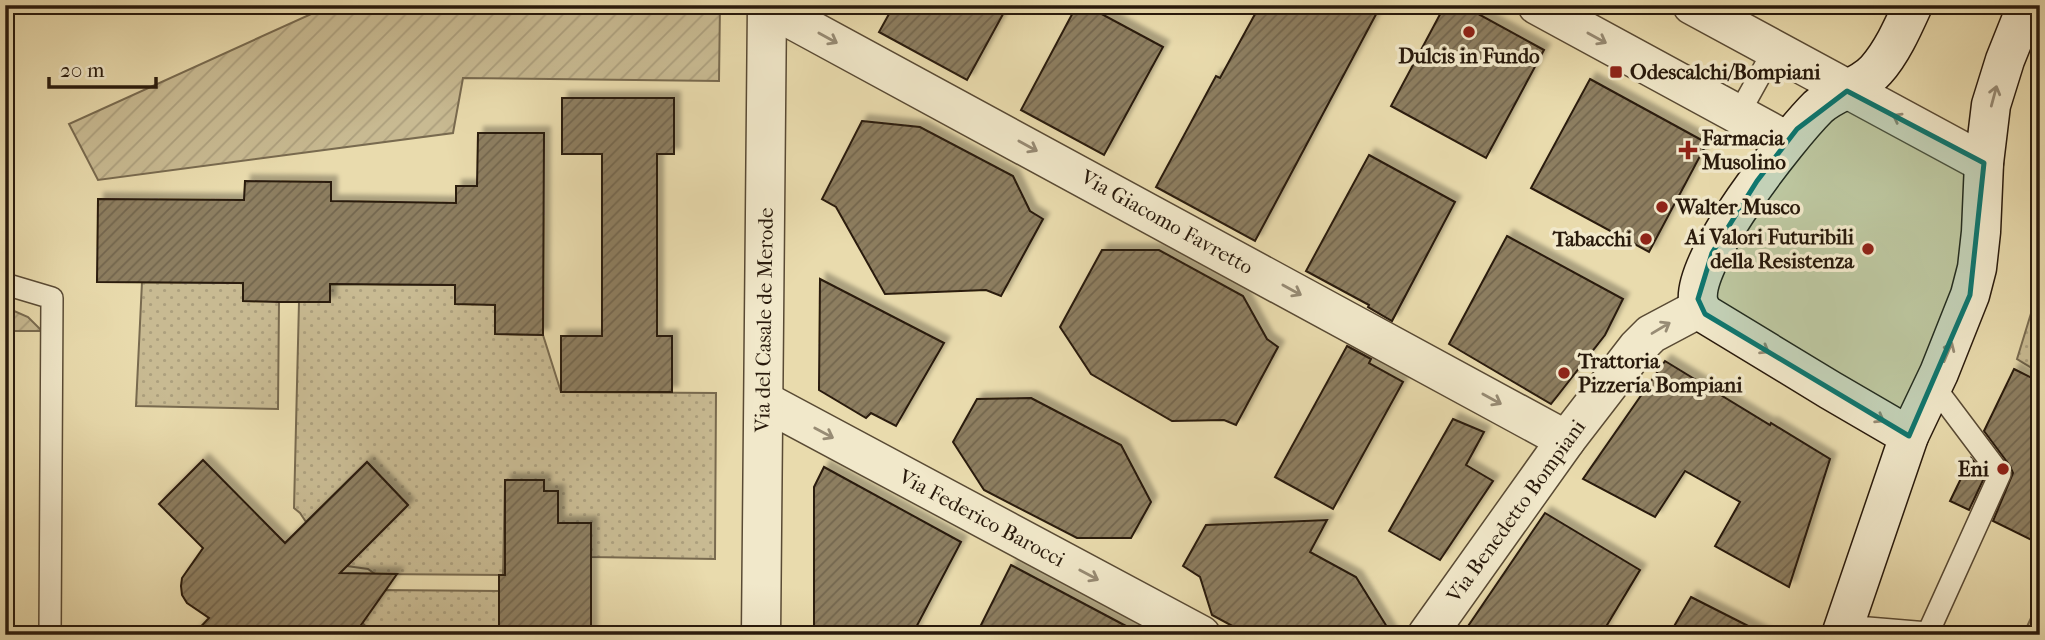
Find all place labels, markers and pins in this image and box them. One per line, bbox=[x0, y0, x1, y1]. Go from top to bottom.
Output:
marker: Dulcis in Fundo bbox=[1461, 24, 1477, 40]
place label: Dulcis in Fundo bbox=[1398, 44, 1540, 68]
place label: Odescalchi/Bompiani bbox=[1630, 60, 1821, 84]
marker: Odescalchi/Bompiani bbox=[1608, 64, 1624, 80]
place label: Farmacia Musolino bbox=[1701, 126, 1786, 174]
marker: Farmacia Musolino bbox=[1680, 142, 1696, 158]
place label: Walter Musco bbox=[1675, 195, 1801, 219]
marker: Walter Musco bbox=[1654, 199, 1670, 215]
place label: Ai Valori Futuribili della Resistenza bbox=[1683, 225, 1855, 273]
place label: Tabacchi bbox=[1552, 227, 1633, 251]
marker: Tabacchi bbox=[1638, 231, 1654, 247]
marker: Ai Valori Futuribili della Resistenza bbox=[1860, 241, 1876, 257]
place label: Trattoria Pizzeria Bompiani bbox=[1577, 349, 1743, 397]
marker: Trattoria Pizzeria Bompiani bbox=[1556, 365, 1572, 381]
place label: Eni bbox=[1958, 457, 1990, 481]
marker: Eni bbox=[1995, 461, 2011, 477]

